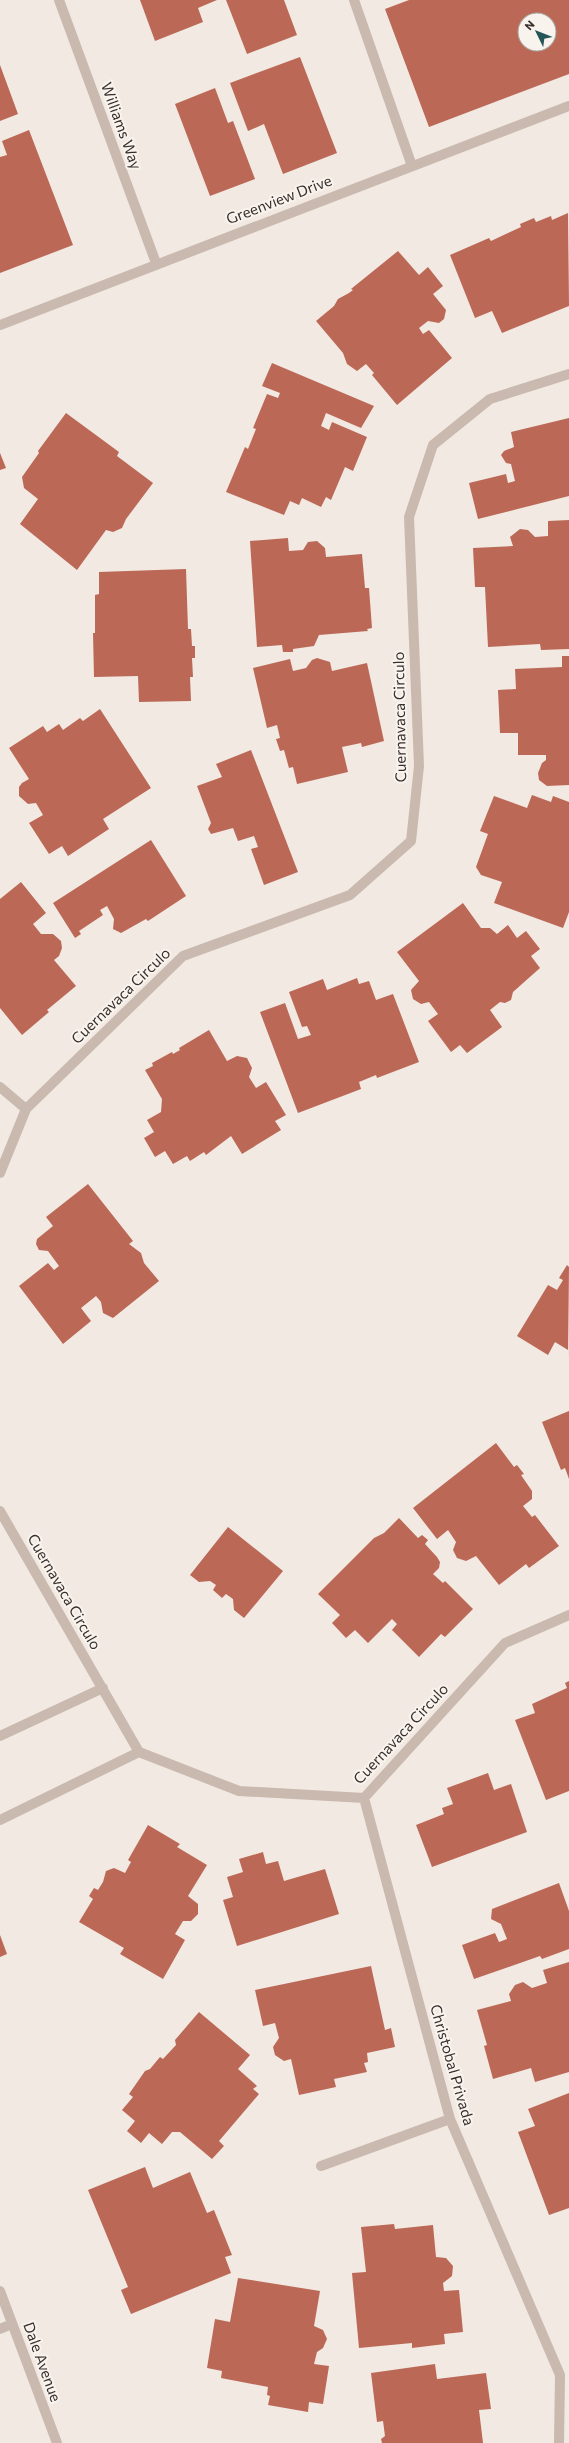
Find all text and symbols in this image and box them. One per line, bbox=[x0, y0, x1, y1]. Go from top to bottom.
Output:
north arrow bbox=[517, 12, 557, 52]
text: N bbox=[522, 17, 537, 32]
street label: Williams Way bbox=[98, 80, 146, 172]
street label: Greenview Drive bbox=[223, 171, 334, 227]
street label: Cuernavaca Circulo bbox=[389, 651, 409, 783]
street label: Cuernavaca Circulo bbox=[67, 943, 174, 1047]
street label: Cuernavaca Circulo bbox=[24, 1530, 105, 1653]
street label: Cuernavaca Circulo bbox=[349, 1679, 451, 1787]
street label: Christobal Privada bbox=[427, 2002, 479, 2127]
street label: Dale Avenue bbox=[20, 2319, 66, 2404]

